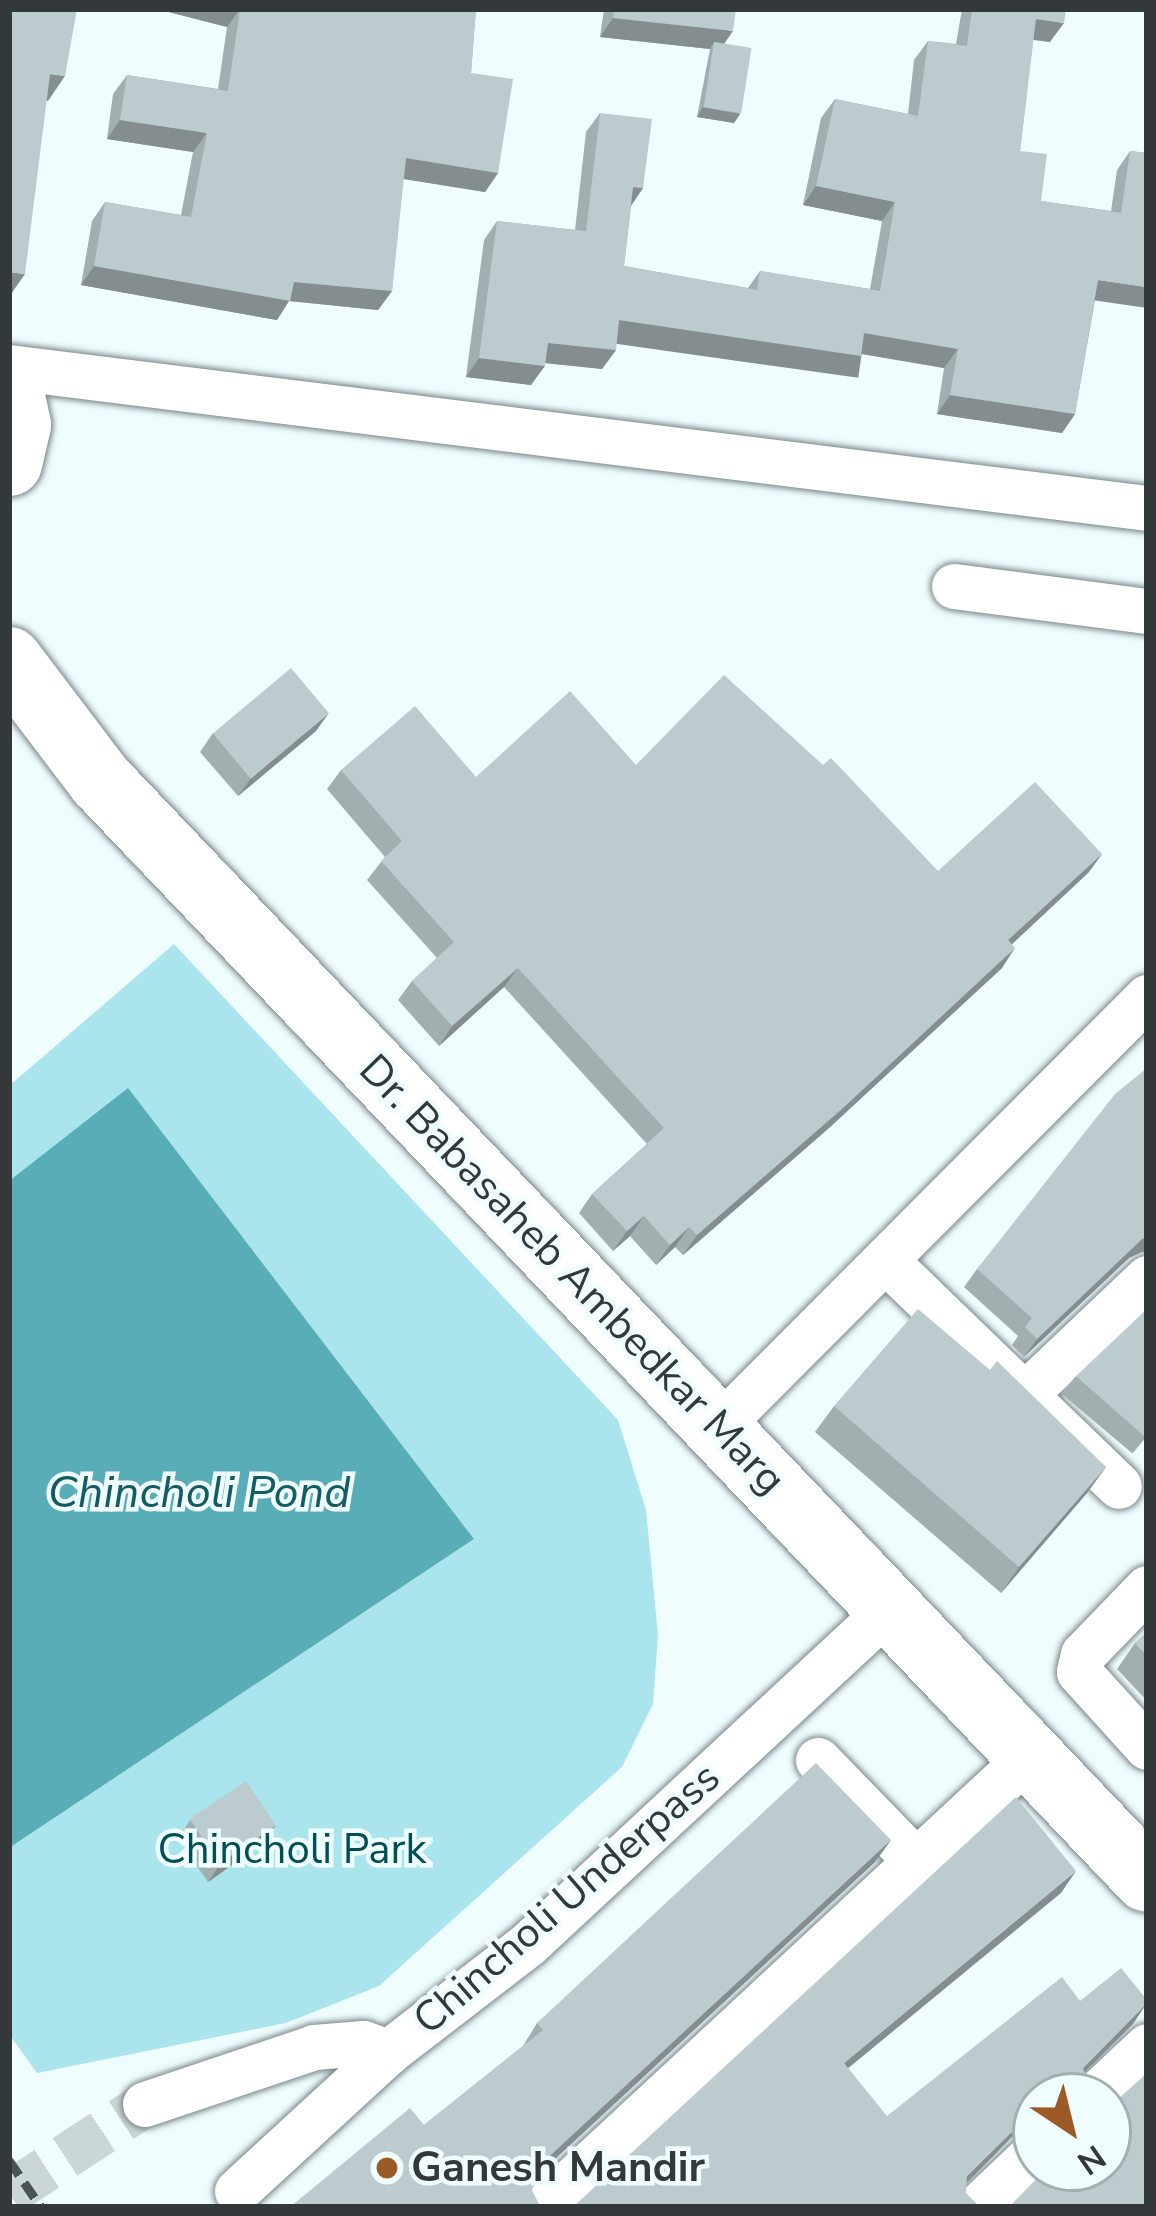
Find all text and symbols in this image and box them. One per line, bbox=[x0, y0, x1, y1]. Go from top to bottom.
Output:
street label: Dr. Babasaheb Ambedkar Marg bbox=[348, 1045, 796, 1505]
water label: Chincholi Pond bbox=[48, 1466, 350, 1520]
street label: Chincholi Underpass bbox=[404, 1752, 730, 2046]
park label: Chincholi Park bbox=[157, 1825, 427, 1875]
north arrow bbox=[1012, 2072, 1132, 2192]
text: N bbox=[1068, 2134, 1114, 2185]
place label: Ganesh Mandir bbox=[411, 2143, 705, 2193]
marker: Ganesh Mandir bbox=[374, 2155, 400, 2181]

